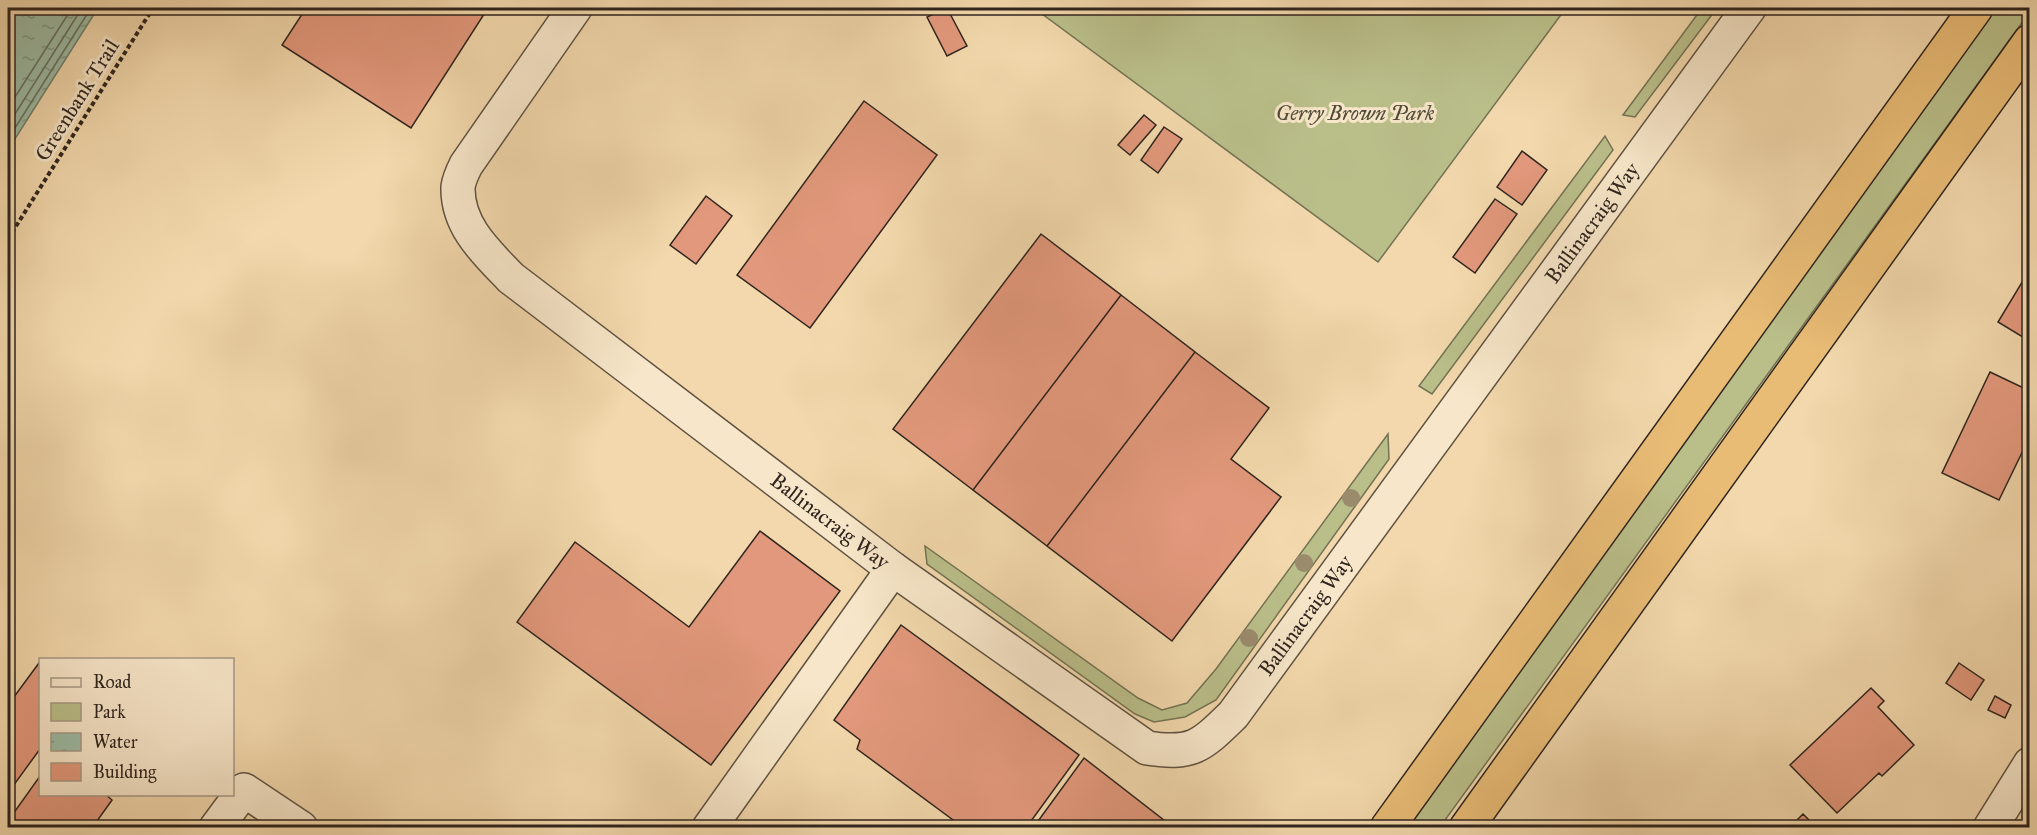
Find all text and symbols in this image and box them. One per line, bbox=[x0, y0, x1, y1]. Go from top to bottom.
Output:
street label: Greenbank Trail bbox=[29, 34, 125, 166]
park label: Gerry Brown Park bbox=[1276, 100, 1435, 126]
street label: Ballinacraig Way bbox=[1539, 157, 1645, 289]
street label: Ballinacraig Way bbox=[765, 467, 896, 575]
street label: Ballinacraig Way bbox=[1253, 549, 1359, 681]
legend bbox=[39, 658, 234, 796]
text: Road bbox=[93, 671, 131, 693]
text: Park bbox=[93, 701, 126, 723]
text: Water bbox=[93, 731, 138, 753]
text: Building bbox=[93, 761, 157, 784]

